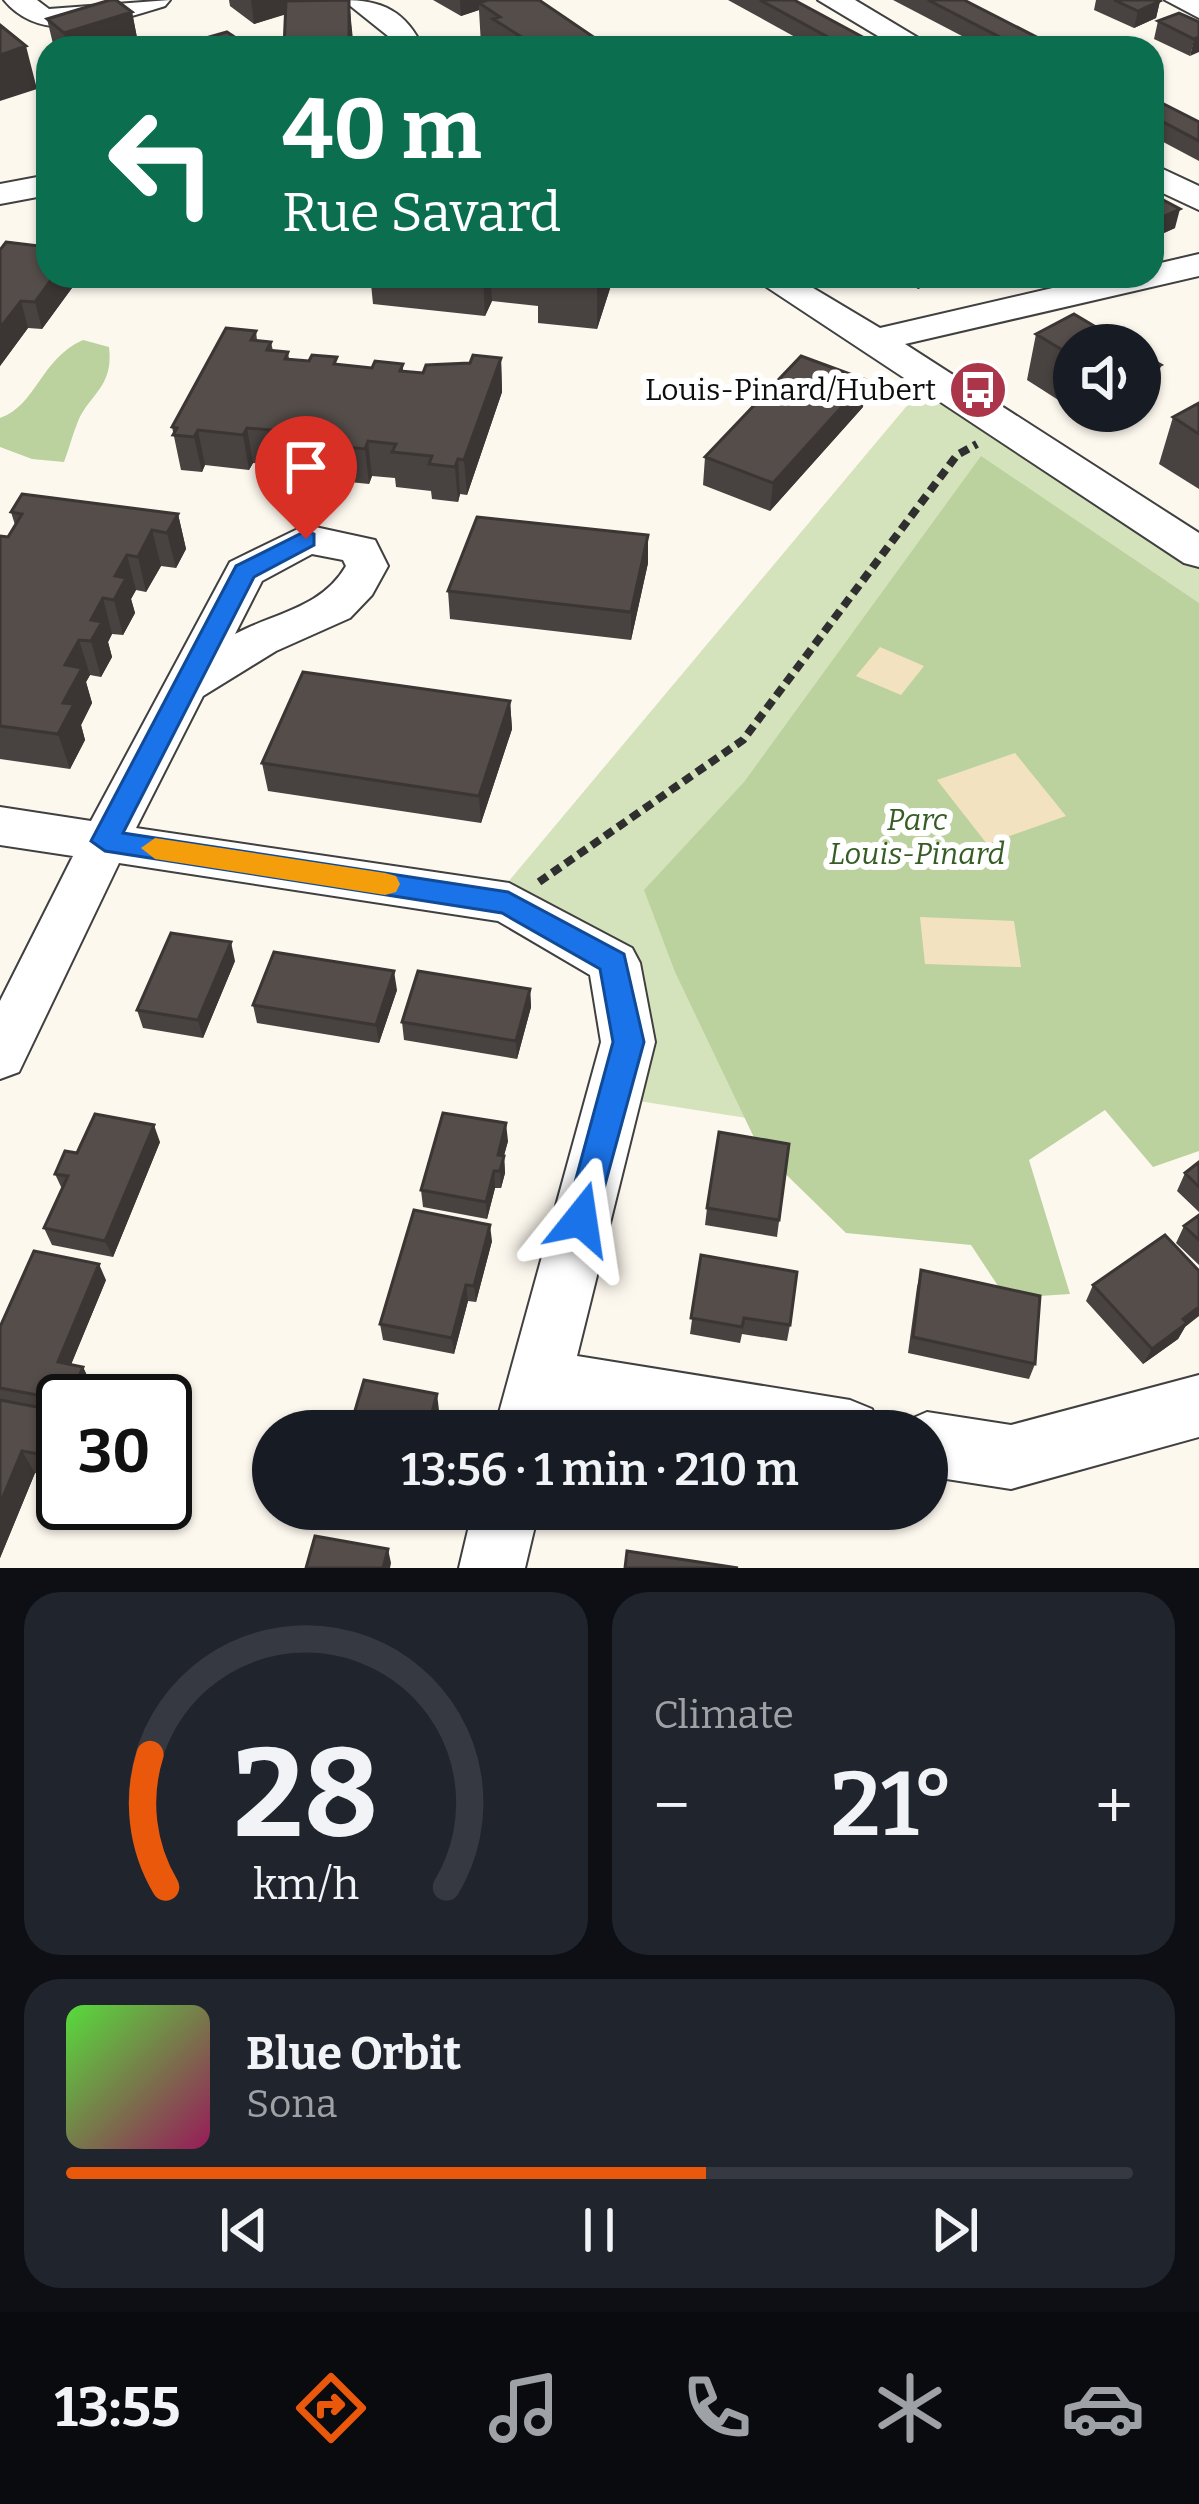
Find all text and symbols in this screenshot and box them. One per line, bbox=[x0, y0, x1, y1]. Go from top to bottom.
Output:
text: 40 m bbox=[282, 79, 482, 180]
icon: left bbox=[84, 84, 240, 240]
text: Rue Savard bbox=[282, 181, 561, 245]
map controls bbox=[1053, 324, 1161, 432]
button: sound bbox=[1053, 324, 1161, 432]
bus stop icon: Louis-Pinard/Hubert bbox=[947, 359, 1009, 421]
place label: Louis-Pinard/Hubert bbox=[645, 372, 936, 408]
pin bbox=[255, 416, 357, 539]
icon: arrive bbox=[273, 434, 339, 500]
park label: Parc Louis-Pinard bbox=[829, 802, 1005, 872]
position arrow bbox=[518, 1156, 644, 1282]
speed limit sign: 30 bbox=[36, 1374, 192, 1530]
text: 13:56 · 1 min · 210 m bbox=[401, 1443, 799, 1497]
text: Climate bbox=[654, 1692, 794, 1738]
text: 28 bbox=[233, 1719, 378, 1869]
text: 21° bbox=[831, 1751, 955, 1859]
text: − bbox=[654, 1766, 690, 1845]
text: + bbox=[1095, 1766, 1133, 1845]
text: km/h bbox=[253, 1858, 359, 1909]
text: Blue Orbit bbox=[246, 2027, 461, 2081]
text: Sona bbox=[246, 2081, 337, 2127]
icon: previous bbox=[211, 2197, 277, 2263]
icon: pause bbox=[566, 2197, 632, 2263]
icon: next bbox=[922, 2197, 988, 2263]
icon: directions bbox=[289, 2366, 373, 2450]
icon: music bbox=[482, 2366, 566, 2450]
icon: phone bbox=[675, 2366, 759, 2450]
icon: climate bbox=[868, 2366, 952, 2450]
icon: car bbox=[1061, 2366, 1145, 2450]
text: 13:55 bbox=[54, 2376, 181, 2440]

